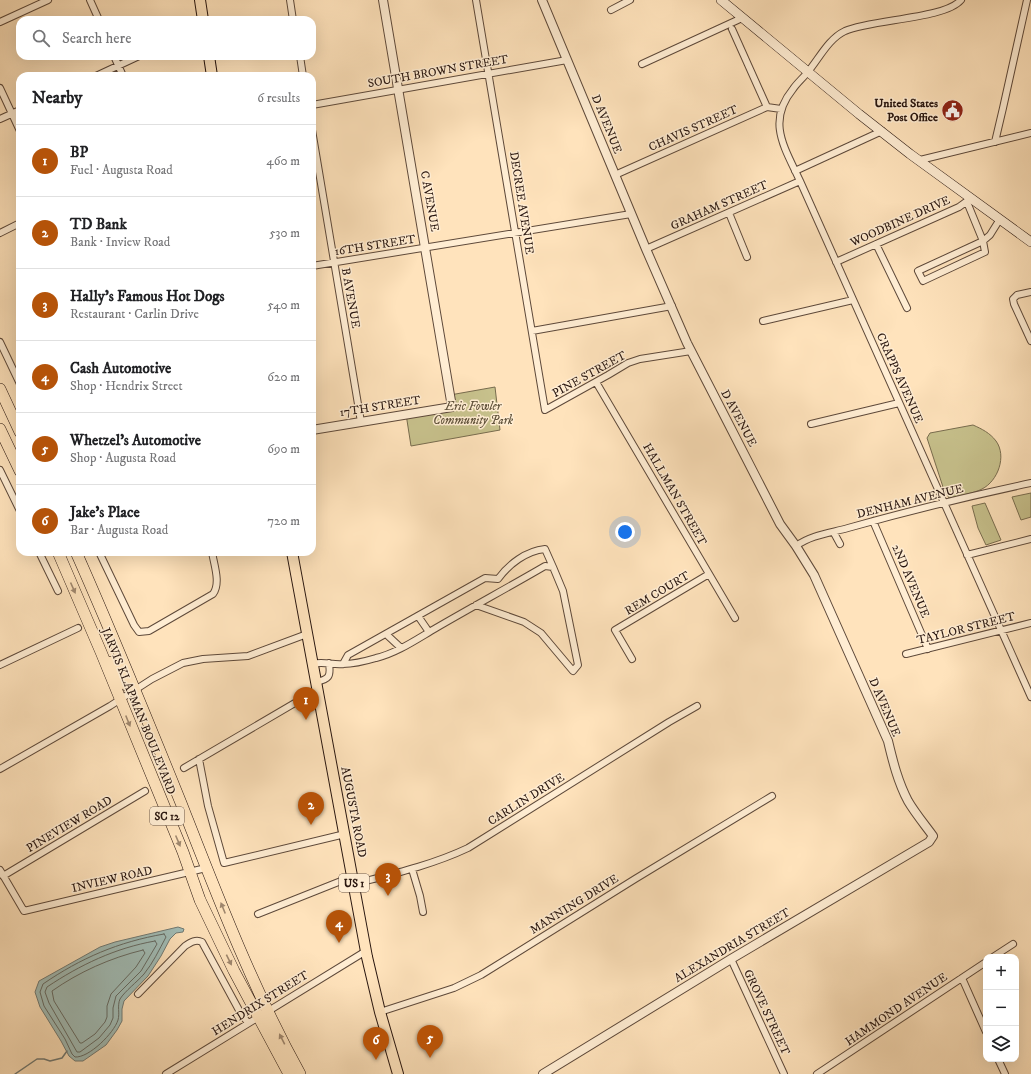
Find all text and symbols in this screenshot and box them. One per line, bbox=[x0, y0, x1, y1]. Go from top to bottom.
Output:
search box bbox=[16, 16, 316, 60]
icon: search bbox=[30, 27, 52, 49]
text: Search here bbox=[62, 29, 131, 48]
street label: SOUTH BROWN STREET bbox=[367, 52, 510, 91]
text: Nearby bbox=[32, 87, 82, 109]
text: 6 results bbox=[257, 90, 300, 106]
street label: D AVENUE bbox=[588, 92, 625, 156]
place label: United States Post Office bbox=[874, 96, 938, 125]
public building icon: United States Post Office bbox=[940, 97, 966, 123]
street label: CHAVIS STREET bbox=[646, 102, 740, 155]
text: BP bbox=[70, 143, 88, 162]
street label: DECREE AVENUE bbox=[506, 151, 537, 256]
text: 1 bbox=[43, 153, 47, 169]
text: 460 m bbox=[266, 153, 300, 169]
text: Fuel · Augusta Road bbox=[70, 162, 173, 178]
street label: C AVENUE bbox=[417, 169, 442, 233]
street label: GRAHAM STREET bbox=[668, 177, 770, 234]
street label: WOODBINE DRIVE bbox=[847, 192, 953, 251]
text: TD Bank bbox=[70, 215, 127, 234]
text: 2 bbox=[42, 225, 48, 241]
text: 530 m bbox=[269, 225, 300, 241]
street label: 16TH STREET bbox=[334, 232, 417, 259]
text: Bank · Inview Road bbox=[70, 234, 170, 250]
street label: B AVENUE bbox=[338, 267, 363, 330]
text: Hally's Famous Hot Dogs bbox=[70, 287, 225, 306]
text: 3 bbox=[43, 297, 47, 313]
text: 540 m bbox=[267, 297, 300, 313]
text: Restaurant · Carlin Drive bbox=[70, 306, 199, 322]
street label: CRAPPS AVENUE bbox=[873, 331, 926, 426]
street label: PINE STREET bbox=[550, 348, 629, 401]
text: Cash Automotive bbox=[70, 359, 171, 378]
text: 4 bbox=[41, 369, 49, 385]
text: 620 m bbox=[267, 369, 300, 385]
text: Shop · Hendrix Street bbox=[70, 378, 183, 394]
street label: D AVENUE bbox=[717, 387, 760, 450]
street label: 17TH STREET bbox=[338, 393, 422, 420]
park label: Eric Fowler Community Park bbox=[433, 399, 513, 428]
text: Whetzel's Automotive bbox=[70, 431, 201, 450]
street label: HALLMAN STREET bbox=[639, 440, 710, 548]
text: 5 bbox=[42, 441, 48, 457]
text: 690 m bbox=[267, 441, 300, 457]
text: Shop · Augusta Road bbox=[70, 450, 176, 466]
street label: DENHAM AVENUE bbox=[855, 481, 966, 522]
text: Jake's Place bbox=[70, 503, 140, 522]
text: 6 bbox=[42, 513, 48, 529]
text: 720 m bbox=[267, 513, 300, 529]
text: Bar · Augusta Road bbox=[70, 522, 168, 538]
your location bbox=[615, 522, 635, 542]
street label: 2ND AVENUE bbox=[888, 542, 933, 621]
street label: REM COURT bbox=[622, 568, 692, 619]
one-way arrow bbox=[70, 582, 76, 593]
street label: TAYLOR STREET bbox=[915, 609, 1017, 648]
street label: JARVIS KLAPMAN BOULEVARD bbox=[98, 625, 179, 797]
street label: D AVENUE bbox=[865, 675, 904, 739]
pin: 1 bbox=[293, 687, 319, 720]
one-way arrow bbox=[126, 715, 132, 727]
street label: AUGUSTA ROAD bbox=[337, 765, 370, 859]
street label: CARLIN DRIVE bbox=[485, 770, 568, 829]
pin: 2 bbox=[298, 792, 324, 825]
street label: PINEVIEW ROAD bbox=[24, 793, 115, 856]
road number: SC 12 bbox=[150, 807, 184, 825]
one-way arrow bbox=[174, 835, 181, 847]
street label: INVIEW ROAD bbox=[70, 863, 154, 896]
pin: 3 bbox=[375, 863, 401, 896]
street label: MANNING DRIVE bbox=[527, 871, 622, 938]
road number: US 1 bbox=[339, 874, 369, 892]
one-way arrow bbox=[219, 902, 225, 914]
street label: ALEXANDRIA STREET bbox=[672, 905, 793, 986]
pin: 4 bbox=[326, 910, 352, 943]
map controls bbox=[983, 954, 1019, 1062]
button: + bbox=[983, 954, 1019, 990]
one-way arrow bbox=[226, 955, 232, 966]
street label: GROVE STREET bbox=[740, 967, 793, 1057]
street label: HENDRIX STREET bbox=[209, 968, 311, 1039]
street label: HAMMOND AVENUE bbox=[842, 969, 951, 1049]
button: − bbox=[983, 990, 1019, 1026]
pin: 5 bbox=[417, 1025, 443, 1058]
button: layers bbox=[983, 1026, 1019, 1062]
pin: 6 bbox=[363, 1027, 389, 1060]
one-way arrow bbox=[278, 1034, 285, 1045]

